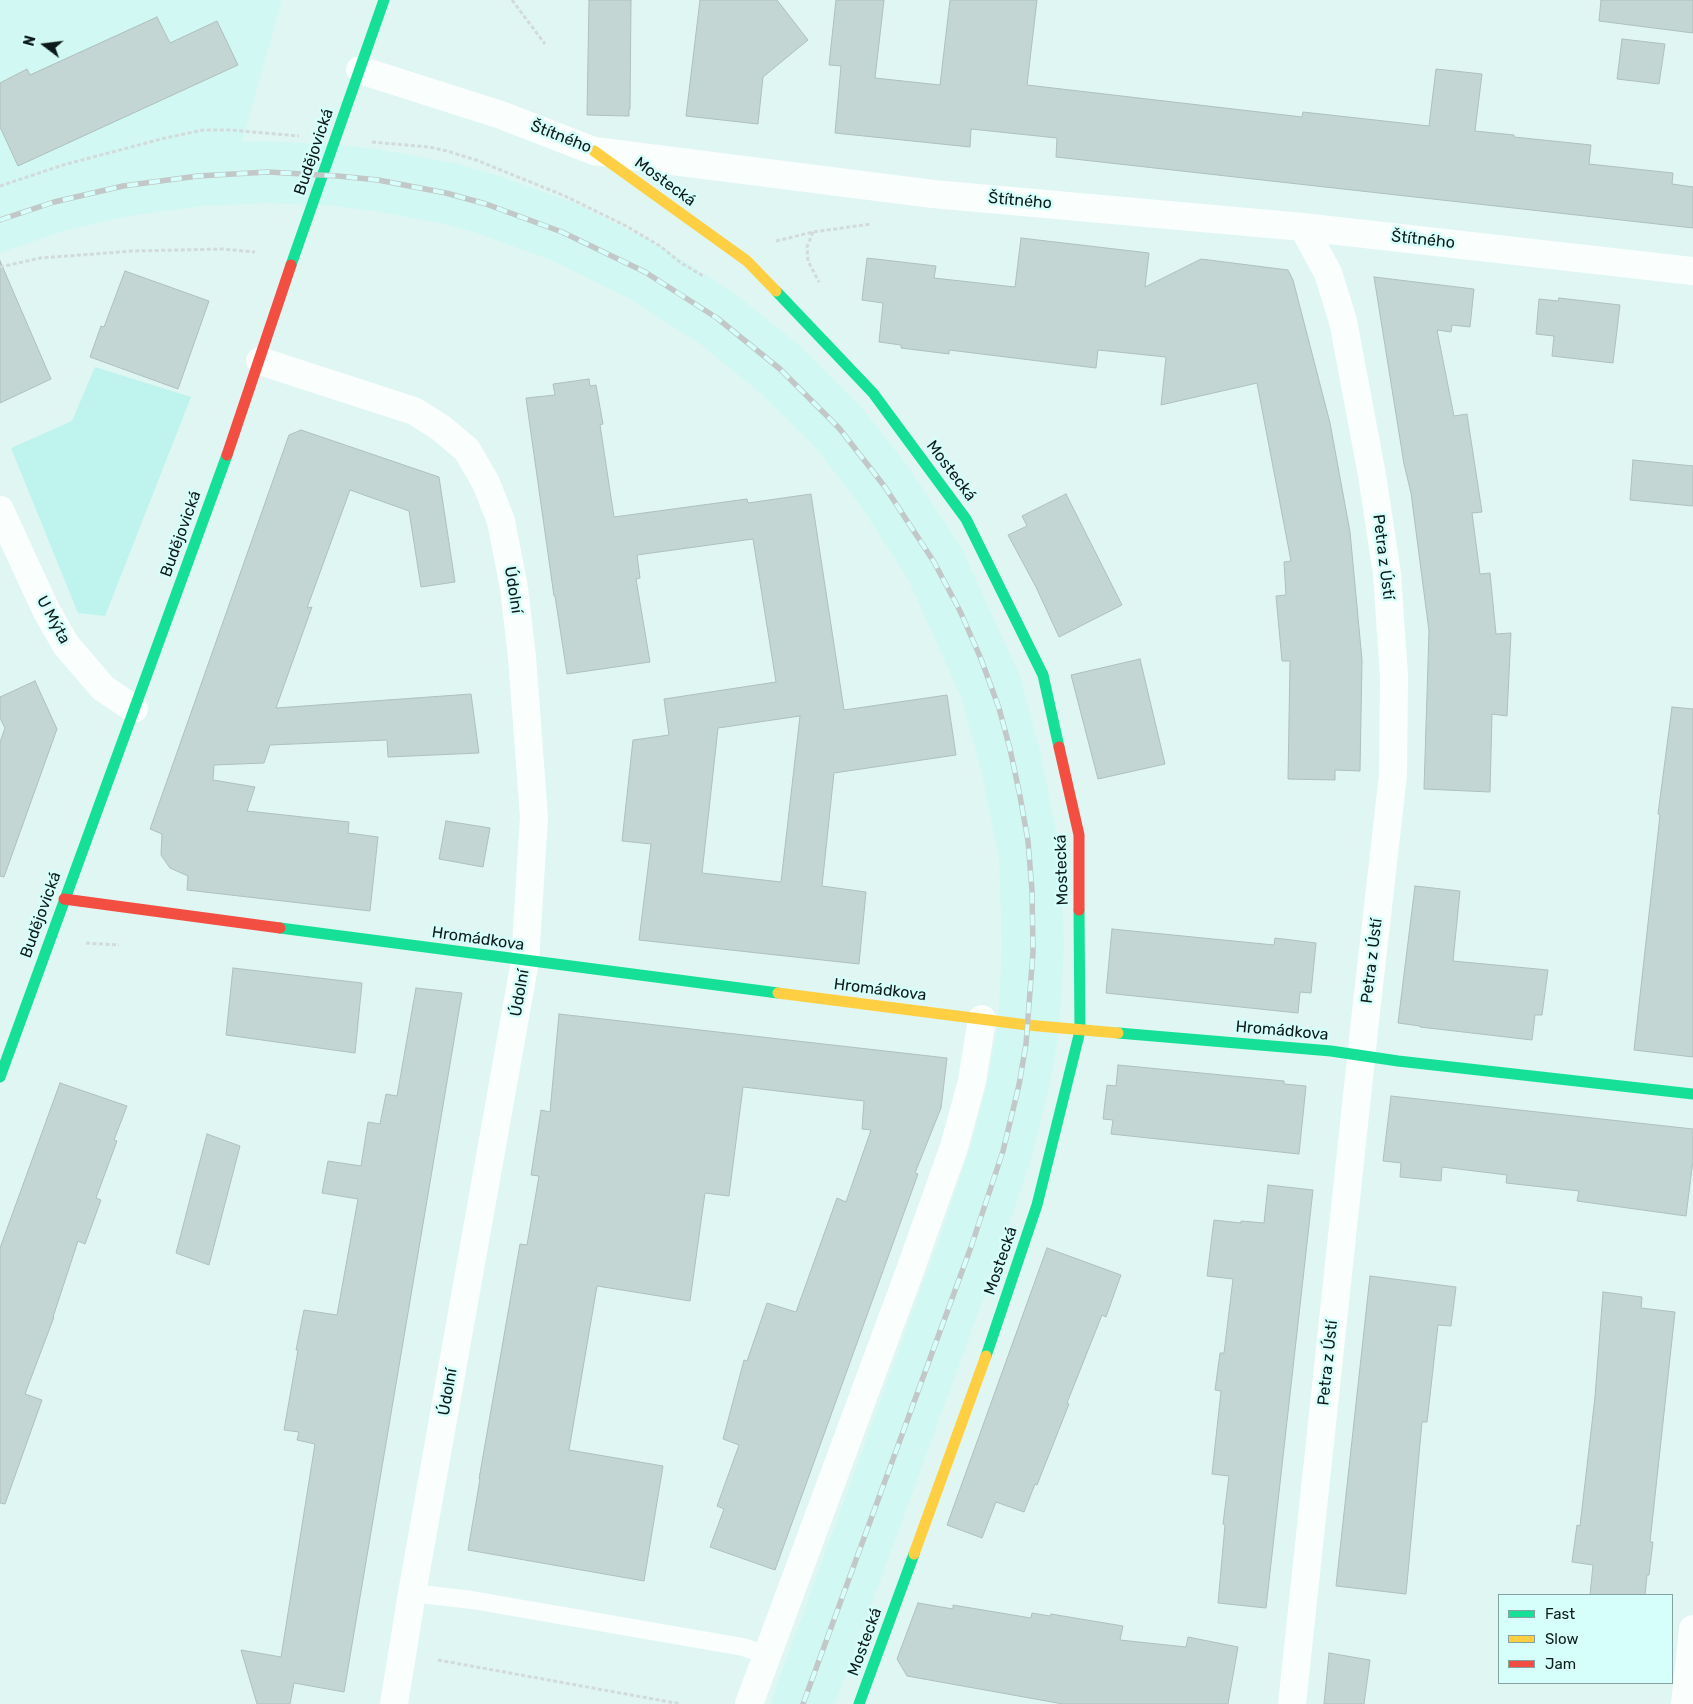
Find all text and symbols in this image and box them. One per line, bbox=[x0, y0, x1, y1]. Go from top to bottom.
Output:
north arrow bbox=[20, 20, 70, 70]
text: N bbox=[21, 34, 40, 48]
street label: Budějovická bbox=[290, 106, 338, 198]
street label: Štítného bbox=[528, 117, 594, 157]
street label: Mostecká bbox=[631, 153, 699, 211]
street label: Štítného bbox=[987, 189, 1053, 213]
street label: Štítného bbox=[1390, 227, 1456, 253]
street label: Mostecká bbox=[922, 437, 980, 505]
street label: Budějovická bbox=[157, 488, 205, 580]
street label: Petra z Ústí bbox=[1368, 513, 1398, 601]
street label: Údolní bbox=[500, 565, 526, 615]
street label: U Mýta bbox=[32, 593, 74, 647]
street label: Mostecká bbox=[1051, 834, 1073, 906]
street label: Budějovická bbox=[17, 869, 65, 961]
street label: Petra z Ústí bbox=[1357, 917, 1387, 1005]
street label: Hromádkova bbox=[431, 923, 525, 955]
street label: Údolní bbox=[506, 968, 534, 1018]
street label: Hromádkova bbox=[833, 975, 927, 1005]
street label: Hromádkova bbox=[1235, 1017, 1329, 1045]
street label: Mostecká bbox=[980, 1224, 1022, 1298]
street label: Petra z Ústí bbox=[1314, 1319, 1342, 1407]
street label: Údolní bbox=[434, 1367, 462, 1417]
legend bbox=[1498, 1594, 1673, 1684]
street label: Mostecká bbox=[844, 1605, 886, 1679]
text: Fast bbox=[1545, 1605, 1575, 1623]
text: Slow bbox=[1545, 1630, 1578, 1648]
text: Jam bbox=[1545, 1655, 1576, 1673]

